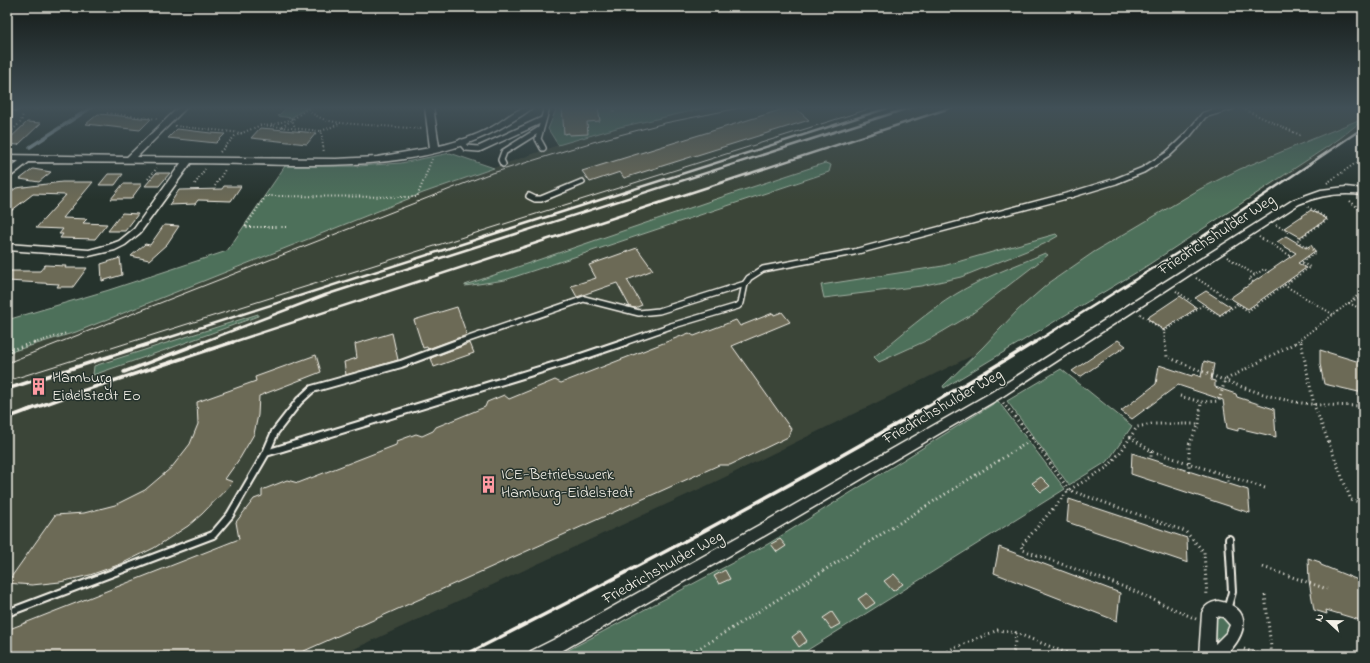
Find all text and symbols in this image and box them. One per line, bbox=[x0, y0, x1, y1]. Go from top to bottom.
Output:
street label: Friedrichshulder Weg bbox=[1153, 188, 1280, 282]
street label: Friedrichshulder Weg bbox=[878, 363, 1007, 452]
place label: Hamburg Eidelstedt Eo bbox=[52, 366, 141, 408]
building icon: Hamburg Eidelstedt Eo bbox=[29, 377, 49, 397]
place label: ICE-Betriebswerk Hamburg-Eidelstedt bbox=[501, 463, 634, 505]
building icon: ICE-Betriebswerk Hamburg-Eidelstedt bbox=[478, 474, 498, 494]
street label: Friedrichshulder Weg bbox=[597, 525, 728, 612]
north arrow bbox=[1308, 601, 1348, 641]
text: N bbox=[1311, 611, 1328, 624]

